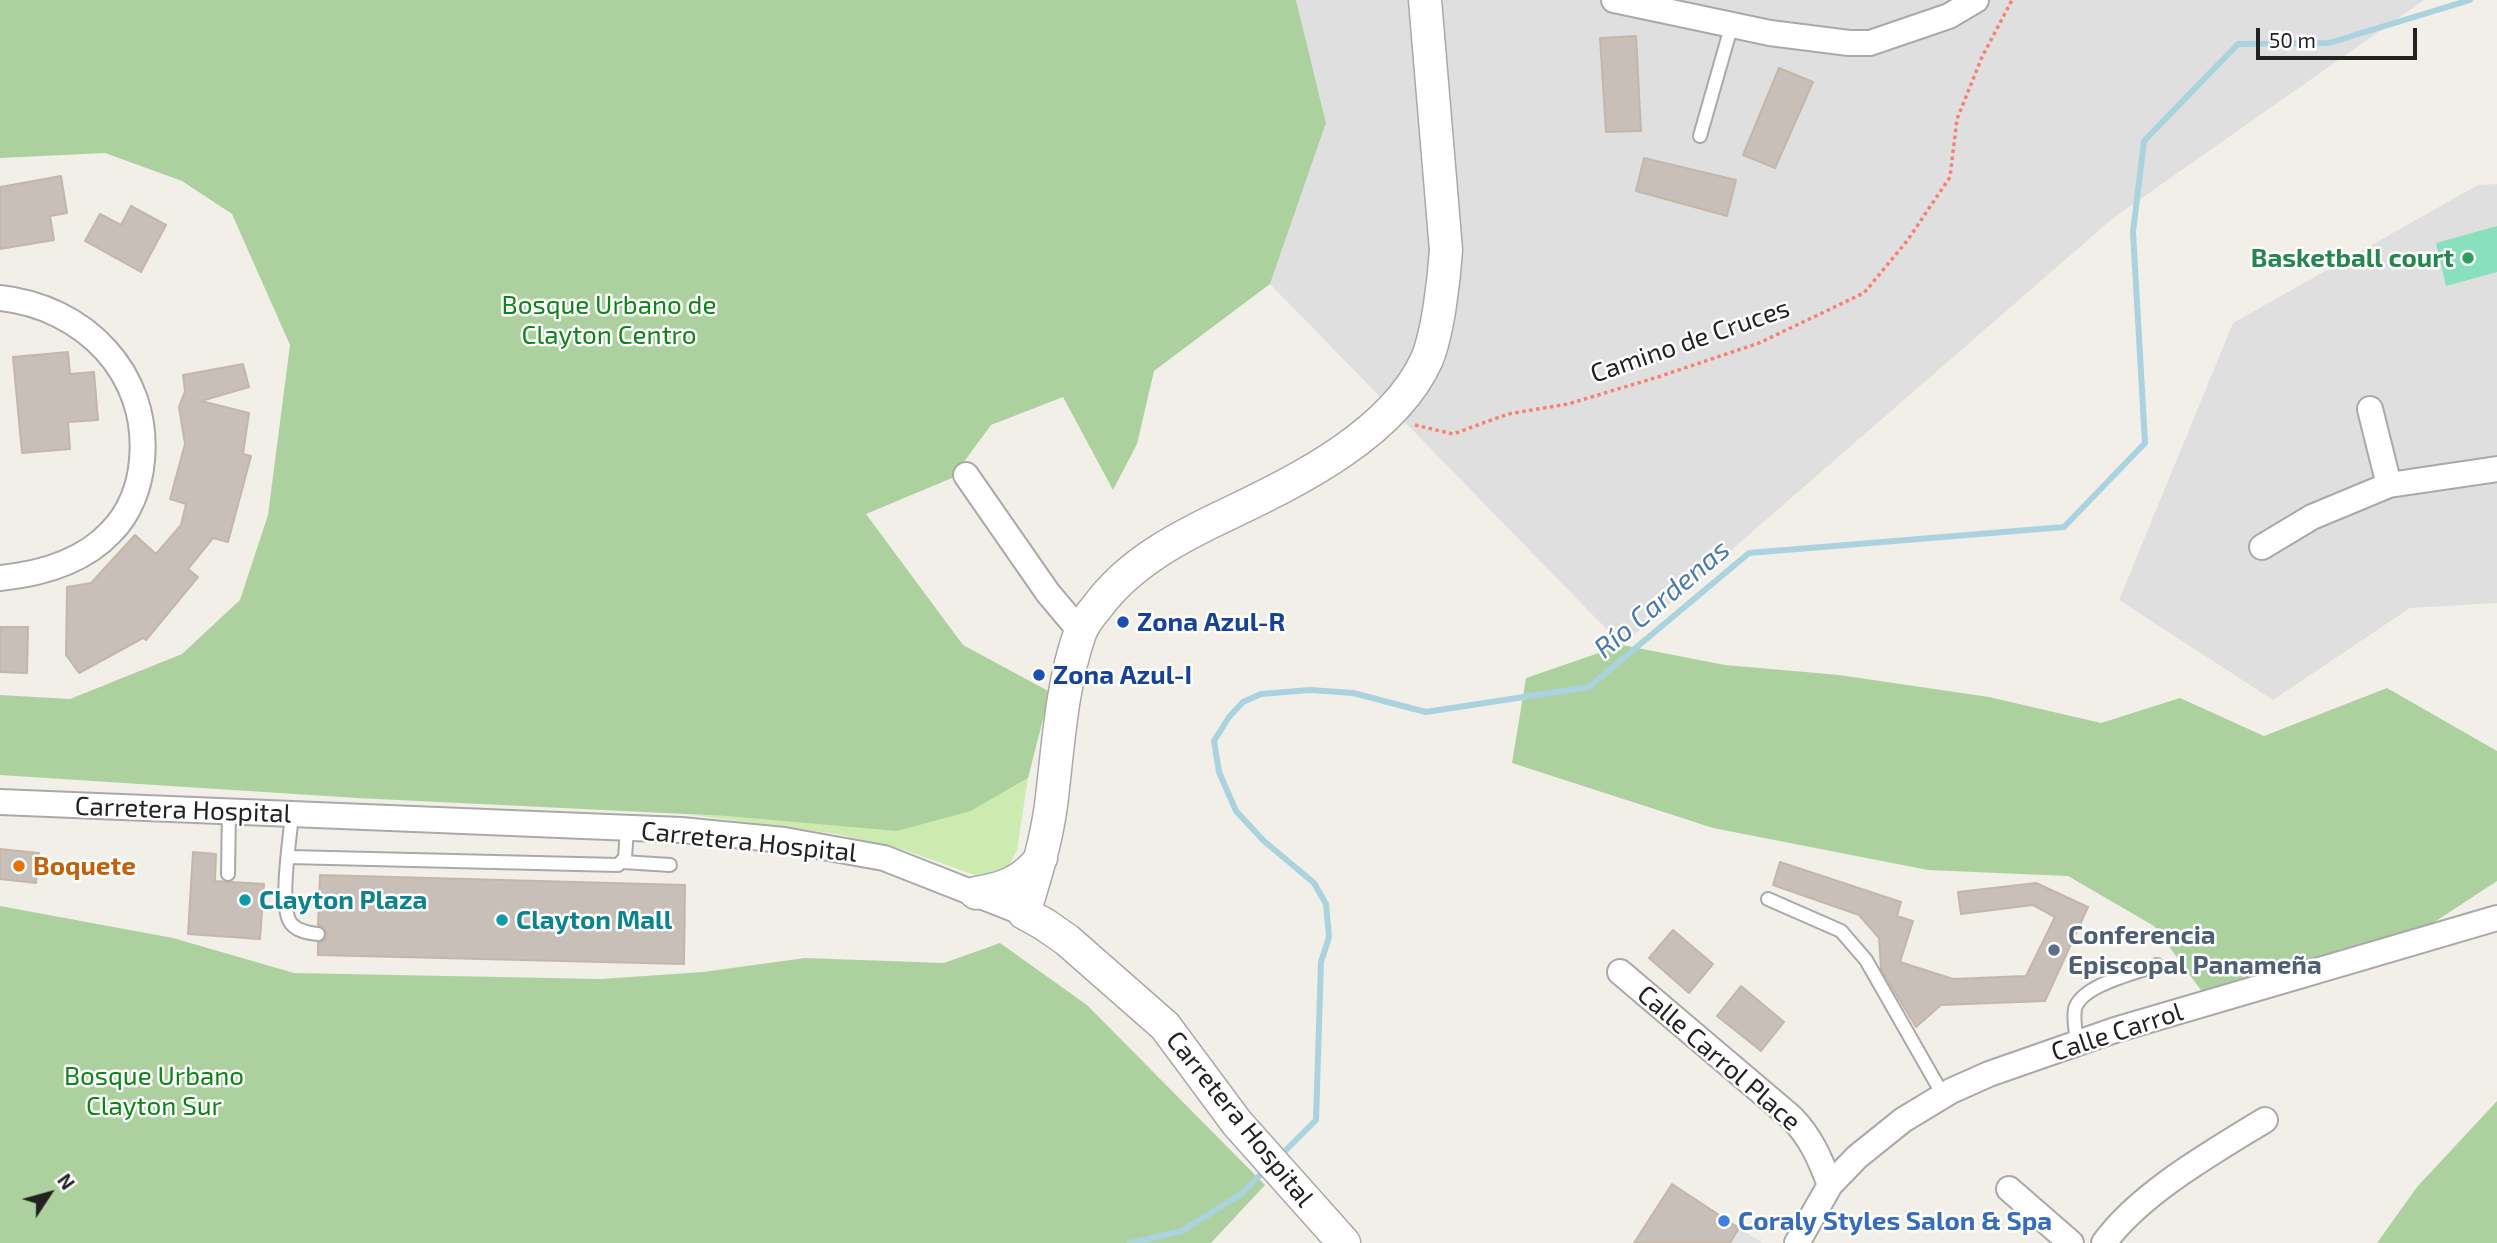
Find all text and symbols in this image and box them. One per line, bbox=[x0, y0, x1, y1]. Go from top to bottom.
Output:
scale bar bbox=[2259, 14, 2420, 58]
text: 50 m bbox=[2269, 27, 2316, 52]
place label: Basketball court bbox=[2251, 242, 2454, 274]
marker: Basketball court bbox=[2460, 250, 2476, 266]
park label: Bosque Urbano de Clayton Centro bbox=[502, 289, 716, 350]
street label: Camino de Cruces bbox=[1586, 292, 1794, 390]
water label: Río Cardenas bbox=[1587, 533, 1737, 665]
place label: Zona Azul-R bbox=[1137, 606, 1285, 638]
marker: Zona Azul-R bbox=[1115, 614, 1131, 630]
place label: Zona Azul-I bbox=[1053, 659, 1192, 691]
marker: Zona Azul-I bbox=[1031, 667, 1047, 683]
street label: Carretera Hospital bbox=[74, 791, 292, 829]
street label: Carretera Hospital bbox=[640, 815, 858, 869]
place label: Boquete bbox=[33, 850, 136, 882]
marker: Boquete bbox=[11, 858, 27, 874]
place label: Clayton Plaza bbox=[259, 884, 427, 916]
marker: Clayton Plaza bbox=[237, 892, 253, 908]
place label: Clayton Mall bbox=[516, 904, 672, 936]
marker: Clayton Mall bbox=[494, 912, 510, 928]
place label: Conferencia Episcopal Panameña bbox=[2068, 919, 2322, 981]
marker: Conferencia Episcopal Panameña bbox=[2046, 942, 2062, 958]
street label: Calle Carrol Place bbox=[1631, 979, 1807, 1137]
street label: Calle Carrol bbox=[2047, 996, 2187, 1068]
street label: Carretera Hospital bbox=[1160, 1025, 1320, 1213]
park label: Bosque Urbano Clayton Sur bbox=[64, 1060, 244, 1122]
north arrow bbox=[14, 1159, 84, 1229]
text: N bbox=[53, 1169, 80, 1194]
place label: Coraly Styles Salon & Spa bbox=[1738, 1205, 2052, 1237]
marker: Coraly Styles Salon & Spa bbox=[1716, 1213, 1732, 1229]

